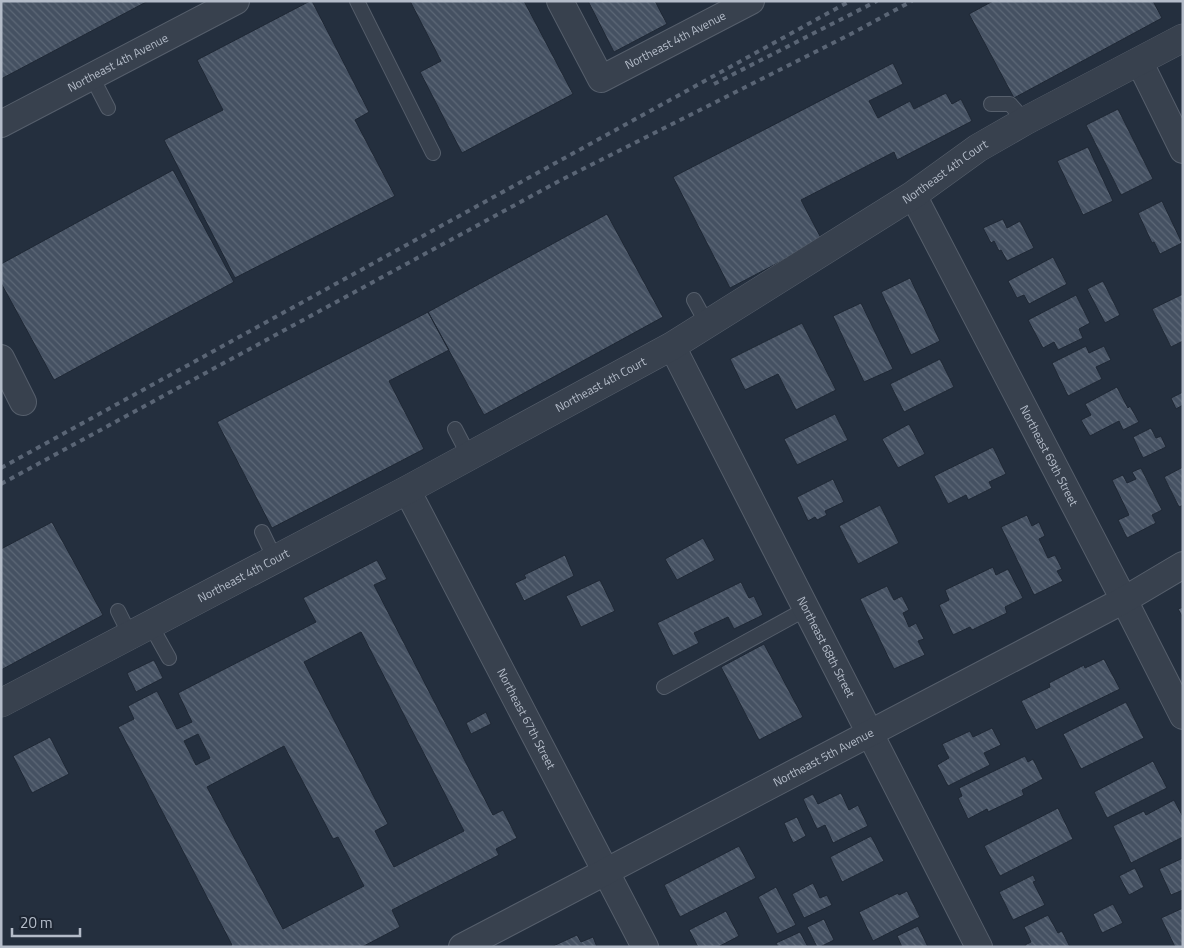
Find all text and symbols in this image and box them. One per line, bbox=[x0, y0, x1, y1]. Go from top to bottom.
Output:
street label: Northeast 4th Avenue bbox=[621, 6, 729, 74]
street label: Northeast 4th Avenue bbox=[64, 28, 171, 97]
street label: Northeast 4th Court bbox=[898, 134, 992, 209]
street label: Northeast 4th Court bbox=[551, 351, 650, 417]
street label: Northeast 69th Street bbox=[1015, 402, 1084, 510]
street label: Northeast 4th Court bbox=[194, 543, 293, 607]
street label: Northeast 68th Street bbox=[792, 593, 860, 701]
street label: Northeast 67th Street bbox=[492, 665, 561, 773]
street label: Northeast 5th Avenue bbox=[769, 723, 877, 791]
scale bar bbox=[12, 906, 80, 938]
text: 20 m bbox=[20, 911, 53, 934]

